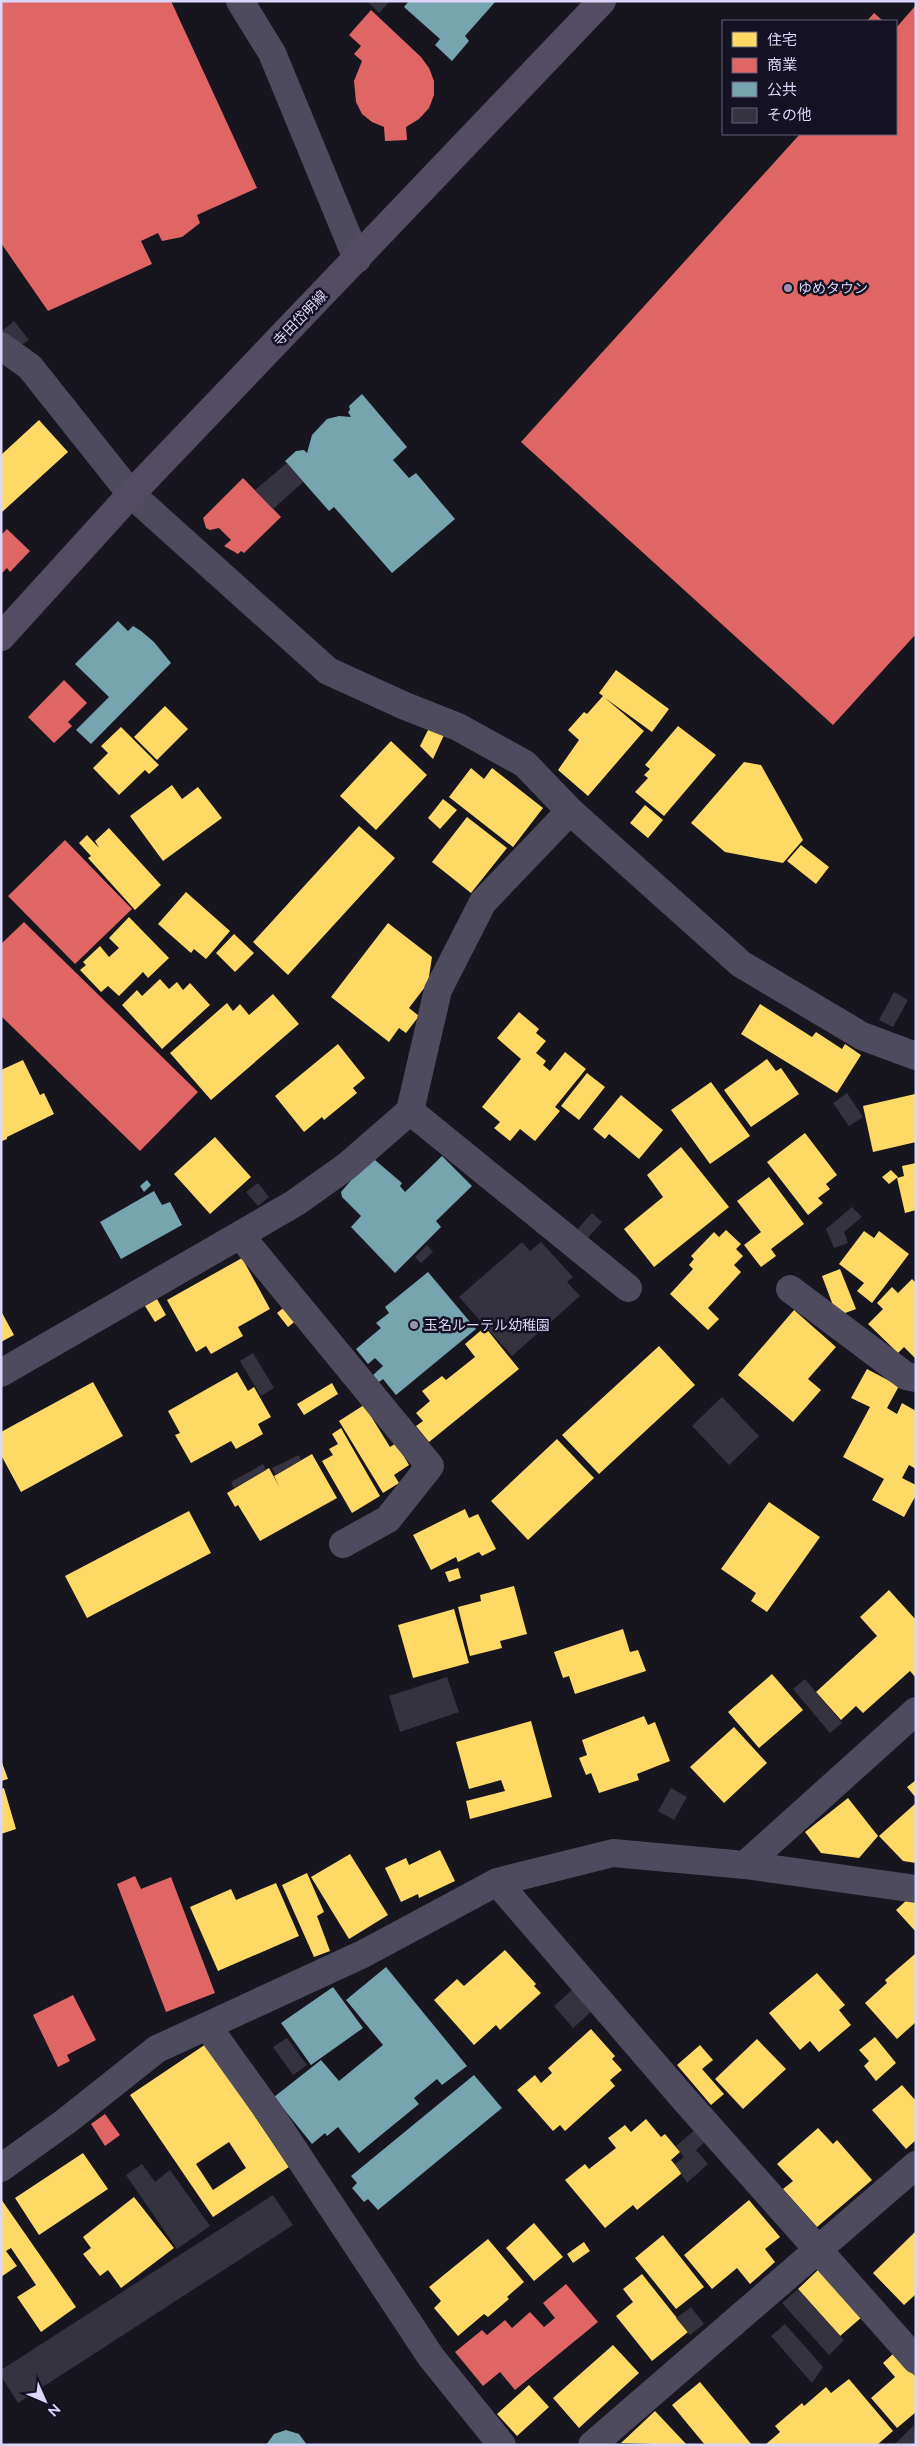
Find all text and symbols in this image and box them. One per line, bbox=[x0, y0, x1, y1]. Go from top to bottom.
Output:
legend bbox=[722, 20, 897, 135]
text: 住宅 bbox=[767, 31, 797, 49]
text: 商業 bbox=[767, 56, 797, 74]
text: 公共 bbox=[767, 81, 797, 99]
text: その他 bbox=[767, 106, 812, 124]
place label: ゆめタウン bbox=[798, 280, 868, 296]
marker: ゆめタウン bbox=[782, 282, 794, 294]
street label: 寺田岱明線 bbox=[270, 287, 330, 349]
place label: 玉名ルーテル幼稚園 bbox=[424, 1317, 550, 1333]
marker: 玉名ルーテル幼稚園 bbox=[408, 1319, 420, 1331]
north arrow bbox=[20, 2376, 70, 2426]
text: N bbox=[45, 2401, 64, 2420]

